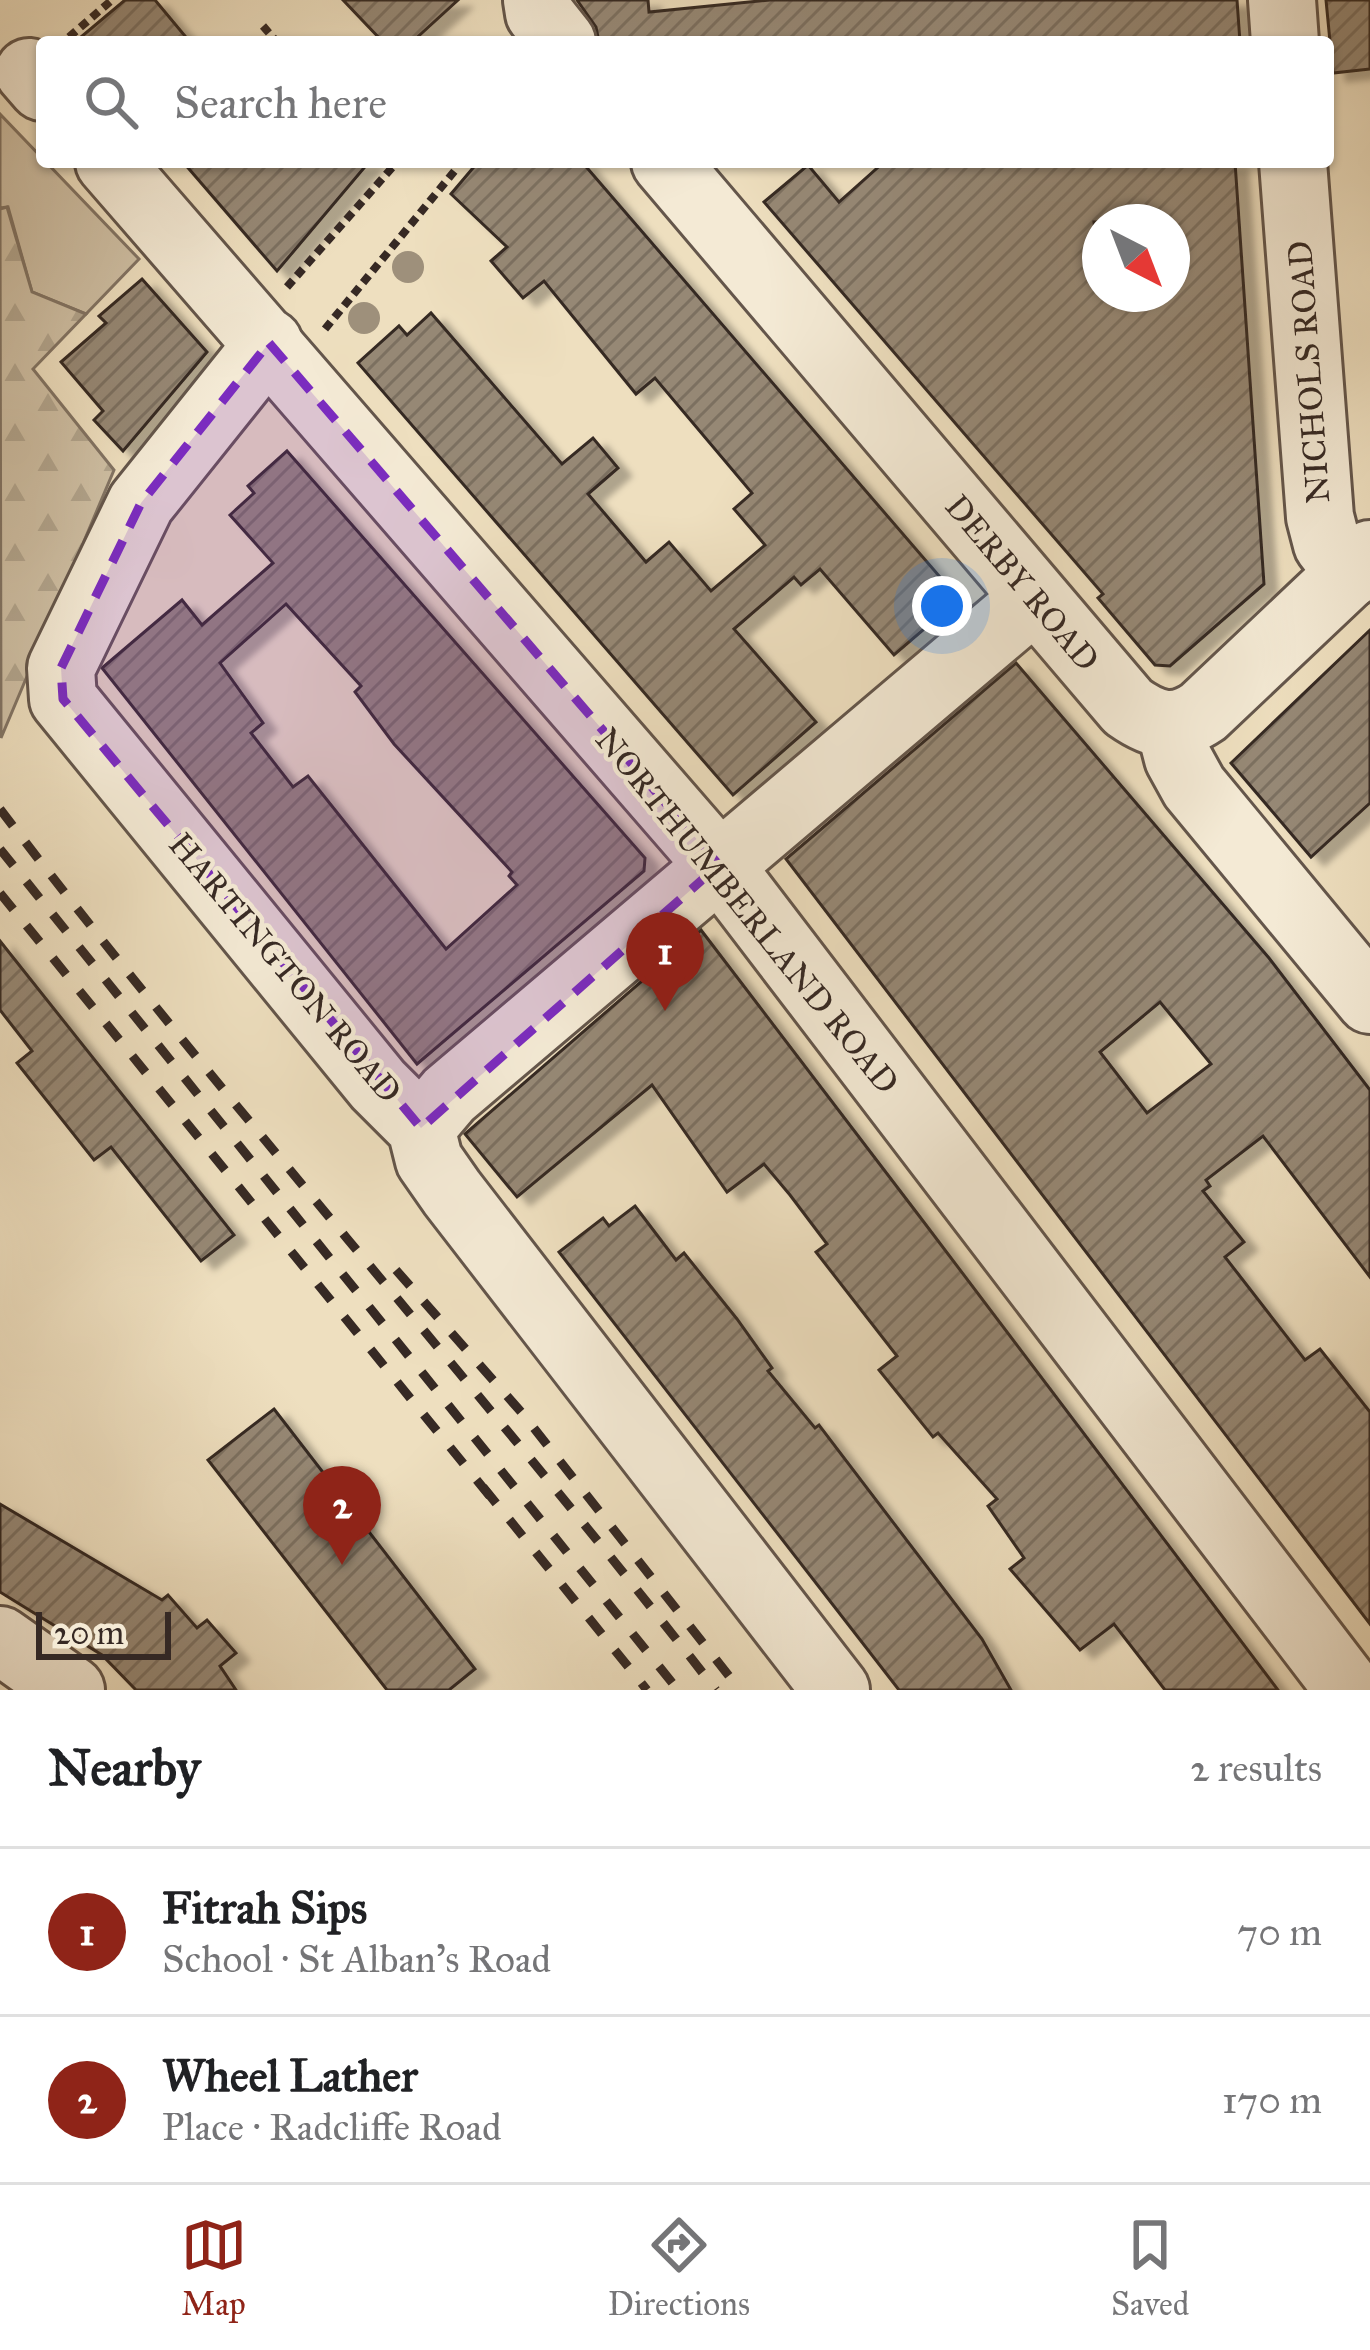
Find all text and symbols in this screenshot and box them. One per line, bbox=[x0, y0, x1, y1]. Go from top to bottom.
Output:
search box bbox=[36, 36, 1334, 168]
icon: search bbox=[78, 69, 144, 135]
text: Search here bbox=[174, 75, 387, 130]
north arrow bbox=[1082, 204, 1190, 312]
street label: NICHOLS ROAD bbox=[1280, 239, 1338, 505]
street label: DERBY ROAD bbox=[937, 487, 1107, 679]
your location bbox=[912, 576, 972, 636]
street label: NORTHUMBERLAND ROAD bbox=[587, 720, 907, 1102]
street label: HARTINGTON ROAD bbox=[160, 825, 410, 1111]
pin: 1 bbox=[626, 912, 704, 1011]
pin: 2 bbox=[303, 1466, 381, 1565]
scale bar bbox=[36, 1606, 171, 1659]
text: 20 m bbox=[54, 1613, 124, 1653]
text: Nearby bbox=[48, 1737, 200, 1799]
text: 2 results bbox=[1190, 1744, 1322, 1792]
text: Fitrah Sips bbox=[162, 1880, 367, 1935]
text: 1 bbox=[79, 1908, 95, 1956]
text: 70 m bbox=[1237, 1908, 1322, 1956]
text: School · St Alban's Road bbox=[162, 1935, 551, 1983]
text: Wheel Lather bbox=[162, 2048, 418, 2103]
text: 2 bbox=[77, 2076, 97, 2124]
text: 170 m bbox=[1222, 2076, 1322, 2124]
text: Place · Radcliffe Road bbox=[162, 2103, 502, 2151]
tab: Map bbox=[181, 2212, 247, 2324]
tab: Directions bbox=[608, 2212, 750, 2324]
tab: Saved bbox=[1111, 2212, 1189, 2324]

